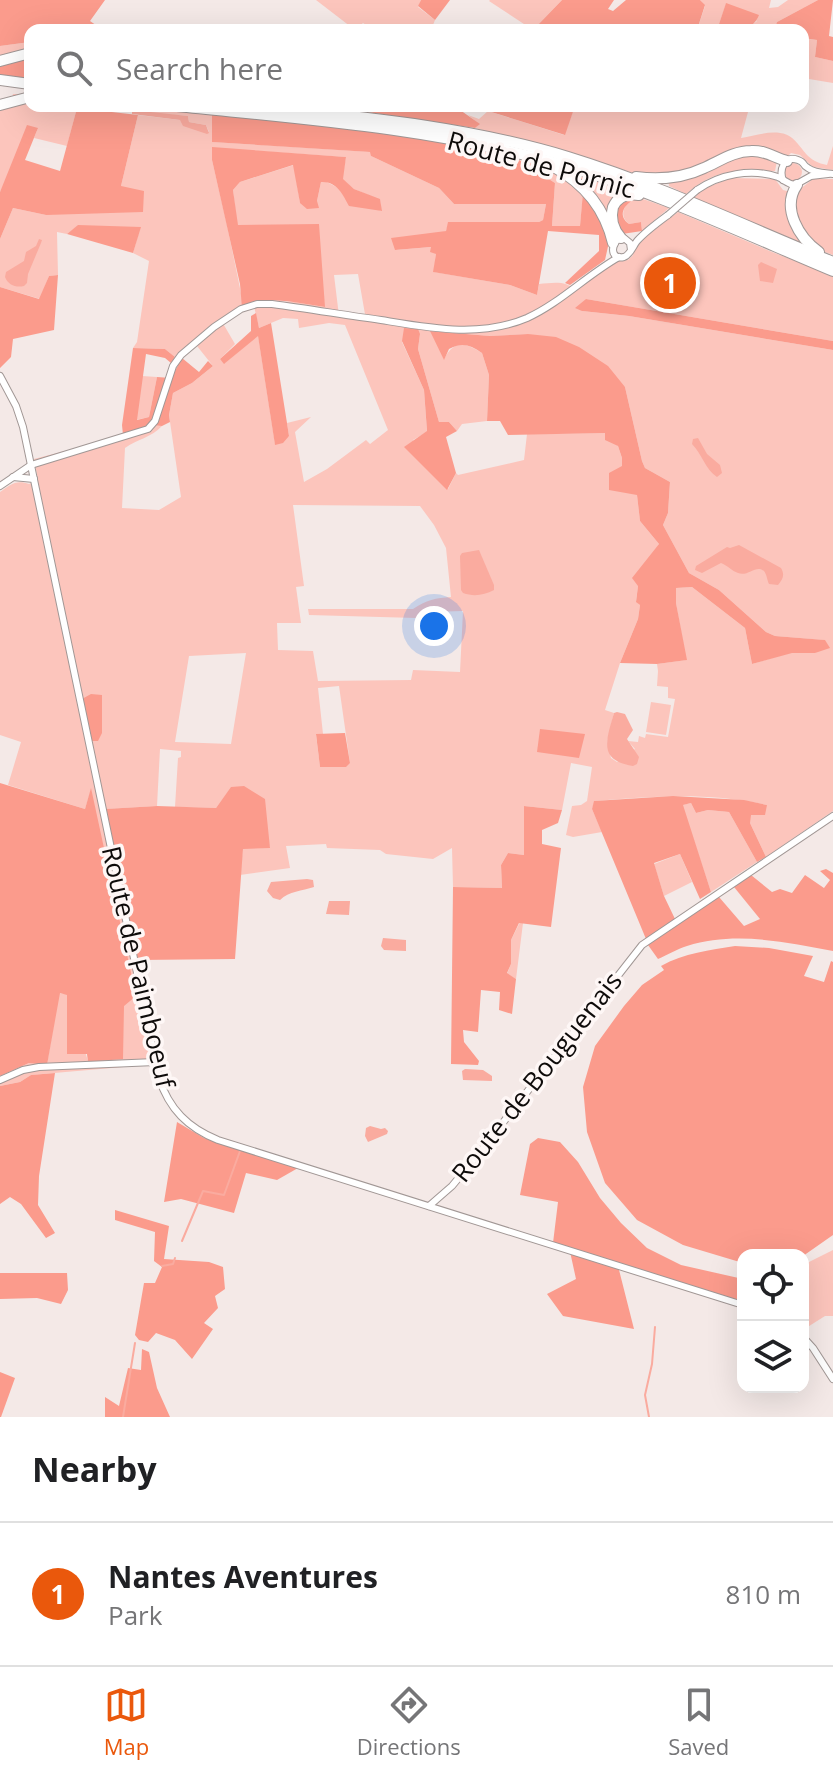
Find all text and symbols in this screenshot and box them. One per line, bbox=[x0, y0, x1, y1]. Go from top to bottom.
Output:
search box bbox=[24, 24, 809, 112]
icon: search bbox=[52, 46, 96, 90]
text: Search here bbox=[116, 48, 283, 89]
street label: Route de Pornic bbox=[444, 122, 639, 206]
pin: 1 bbox=[644, 253, 696, 313]
your location bbox=[414, 606, 454, 646]
street label: Route de Paimboeuf bbox=[94, 842, 185, 1092]
street label: Route de Bouguenais bbox=[443, 964, 630, 1189]
map controls bbox=[737, 1249, 809, 1393]
button: locate bbox=[737, 1249, 809, 1321]
button: layers bbox=[737, 1321, 809, 1393]
text: Nearby bbox=[32, 1446, 157, 1492]
text: Nantes Aventures bbox=[108, 1556, 378, 1597]
text: 1 bbox=[51, 1576, 65, 1612]
text: 810 m bbox=[726, 1576, 801, 1612]
text: Park bbox=[108, 1597, 162, 1633]
tab: Map bbox=[104, 1683, 149, 1761]
tab: Directions bbox=[357, 1683, 461, 1761]
tab: Saved bbox=[668, 1683, 729, 1761]

